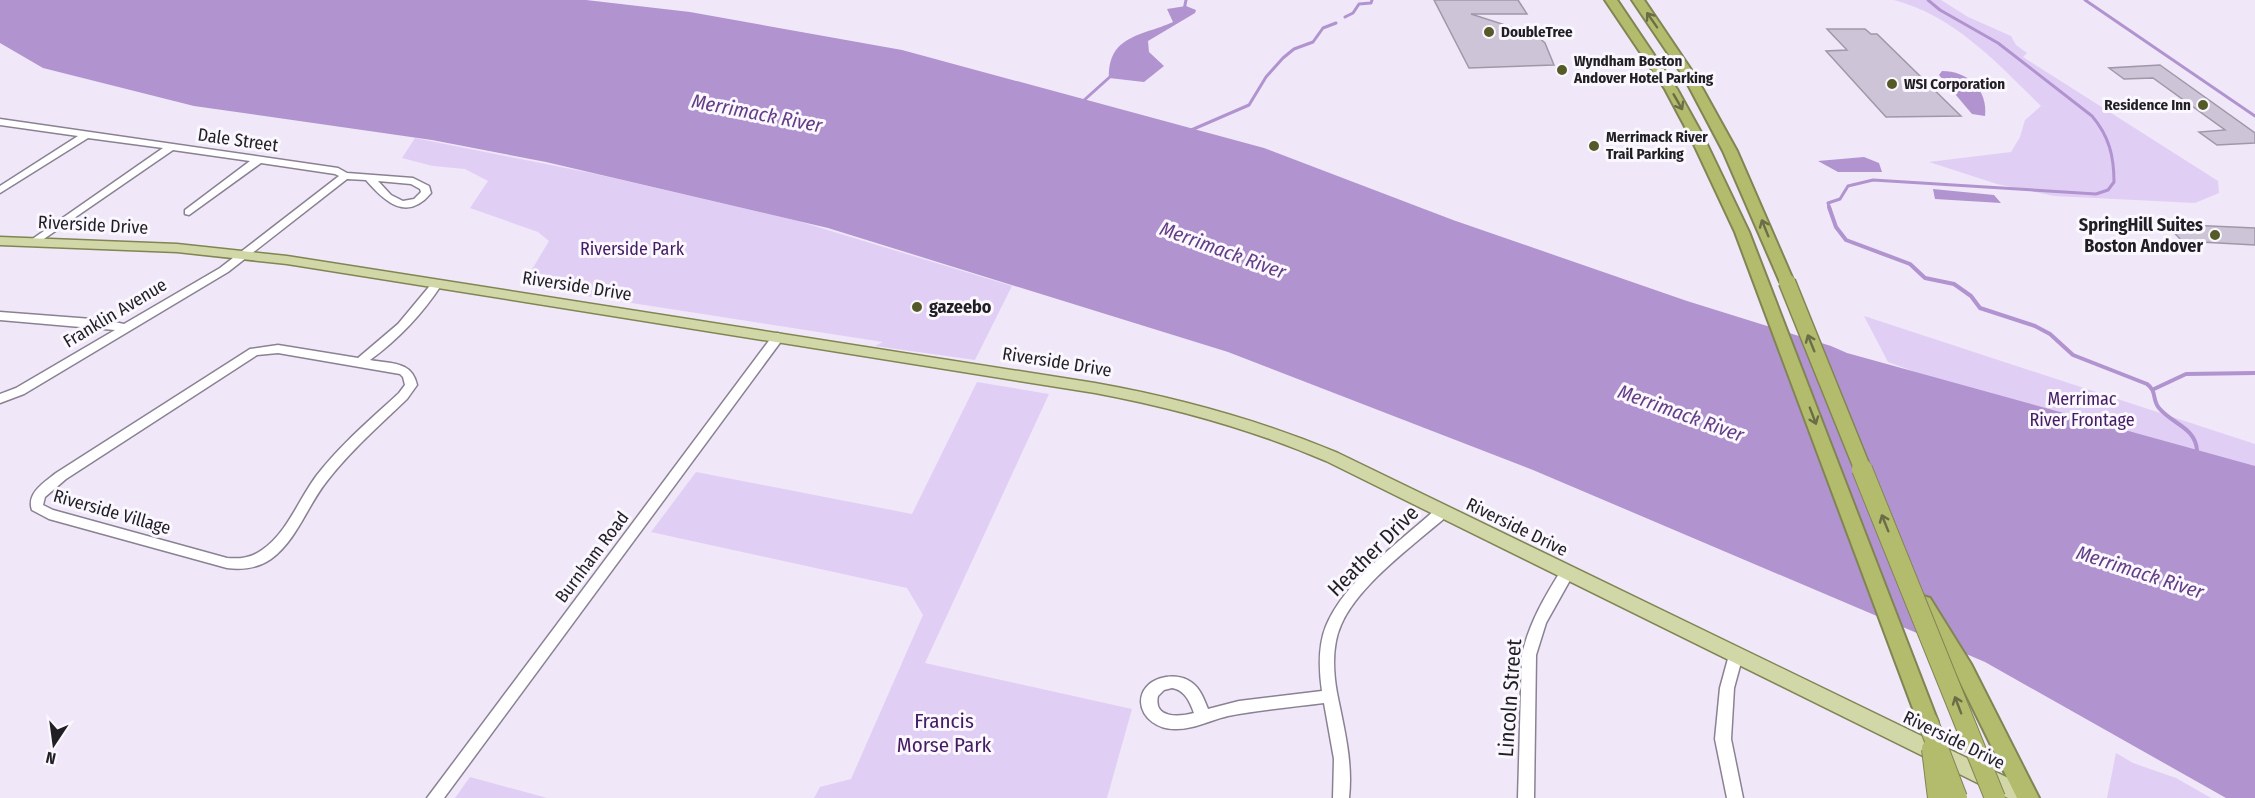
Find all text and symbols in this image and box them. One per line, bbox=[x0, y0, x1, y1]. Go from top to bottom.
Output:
one-way arrow bbox=[1646, 13, 1658, 29]
place label: DoubleTree bbox=[1501, 23, 1573, 41]
marker: DoubleTree bbox=[1482, 25, 1496, 39]
place label: Wyndham Boston Andover Hotel Parking bbox=[1573, 52, 1714, 87]
marker: Wyndham Boston Andover Hotel Parking bbox=[1555, 63, 1569, 77]
place label: WSI Corporation bbox=[1904, 75, 2005, 93]
marker: WSI Corporation bbox=[1885, 77, 1899, 91]
water label: Merrimack River bbox=[690, 89, 825, 138]
one-way arrow bbox=[1673, 92, 1684, 110]
place label: Residence Inn bbox=[2104, 96, 2191, 114]
marker: Residence Inn bbox=[2196, 98, 2210, 112]
street label: Dale Street bbox=[196, 123, 280, 157]
place label: Merrimack River Trail Parking bbox=[1606, 128, 1708, 163]
marker: Merrimack River Trail Parking bbox=[1587, 139, 1601, 153]
street label: Riverside Drive bbox=[37, 211, 149, 239]
place label: SpringHill Suites Boston Andover bbox=[2079, 214, 2203, 257]
water label: Merrimack River bbox=[1157, 216, 1290, 284]
one-way arrow bbox=[1759, 219, 1770, 238]
marker: SpringHill Suites Boston Andover bbox=[2208, 228, 2222, 242]
park label: Riverside Park bbox=[580, 238, 685, 260]
street label: Riverside Drive bbox=[521, 267, 633, 306]
street label: Franklin Avenue bbox=[59, 273, 171, 352]
place label: gazeebo bbox=[929, 296, 992, 318]
marker: gazeebo bbox=[910, 300, 924, 314]
one-way arrow bbox=[1805, 334, 1816, 353]
street label: Riverside Drive bbox=[1001, 343, 1113, 382]
water label: Merrimack River bbox=[1615, 379, 1748, 447]
park label: Merrimac River Frontage bbox=[2029, 388, 2135, 431]
one-way arrow bbox=[1808, 406, 1819, 425]
street label: Riverside Village bbox=[51, 485, 173, 539]
street label: Riverside Drive bbox=[1463, 493, 1571, 561]
street label: Heather Drive bbox=[1322, 500, 1424, 602]
street label: Burnham Road bbox=[550, 507, 634, 607]
one-way arrow bbox=[1879, 515, 1890, 533]
water label: Merrimack River bbox=[2073, 540, 2208, 604]
street label: Lincoln Street bbox=[1493, 638, 1527, 758]
one-way arrow bbox=[1951, 696, 1962, 714]
street label: Riverside Drive bbox=[1900, 706, 2008, 774]
park label: Francis Morse Park bbox=[897, 708, 992, 758]
north arrow bbox=[24, 714, 84, 774]
text: N bbox=[44, 748, 58, 768]

